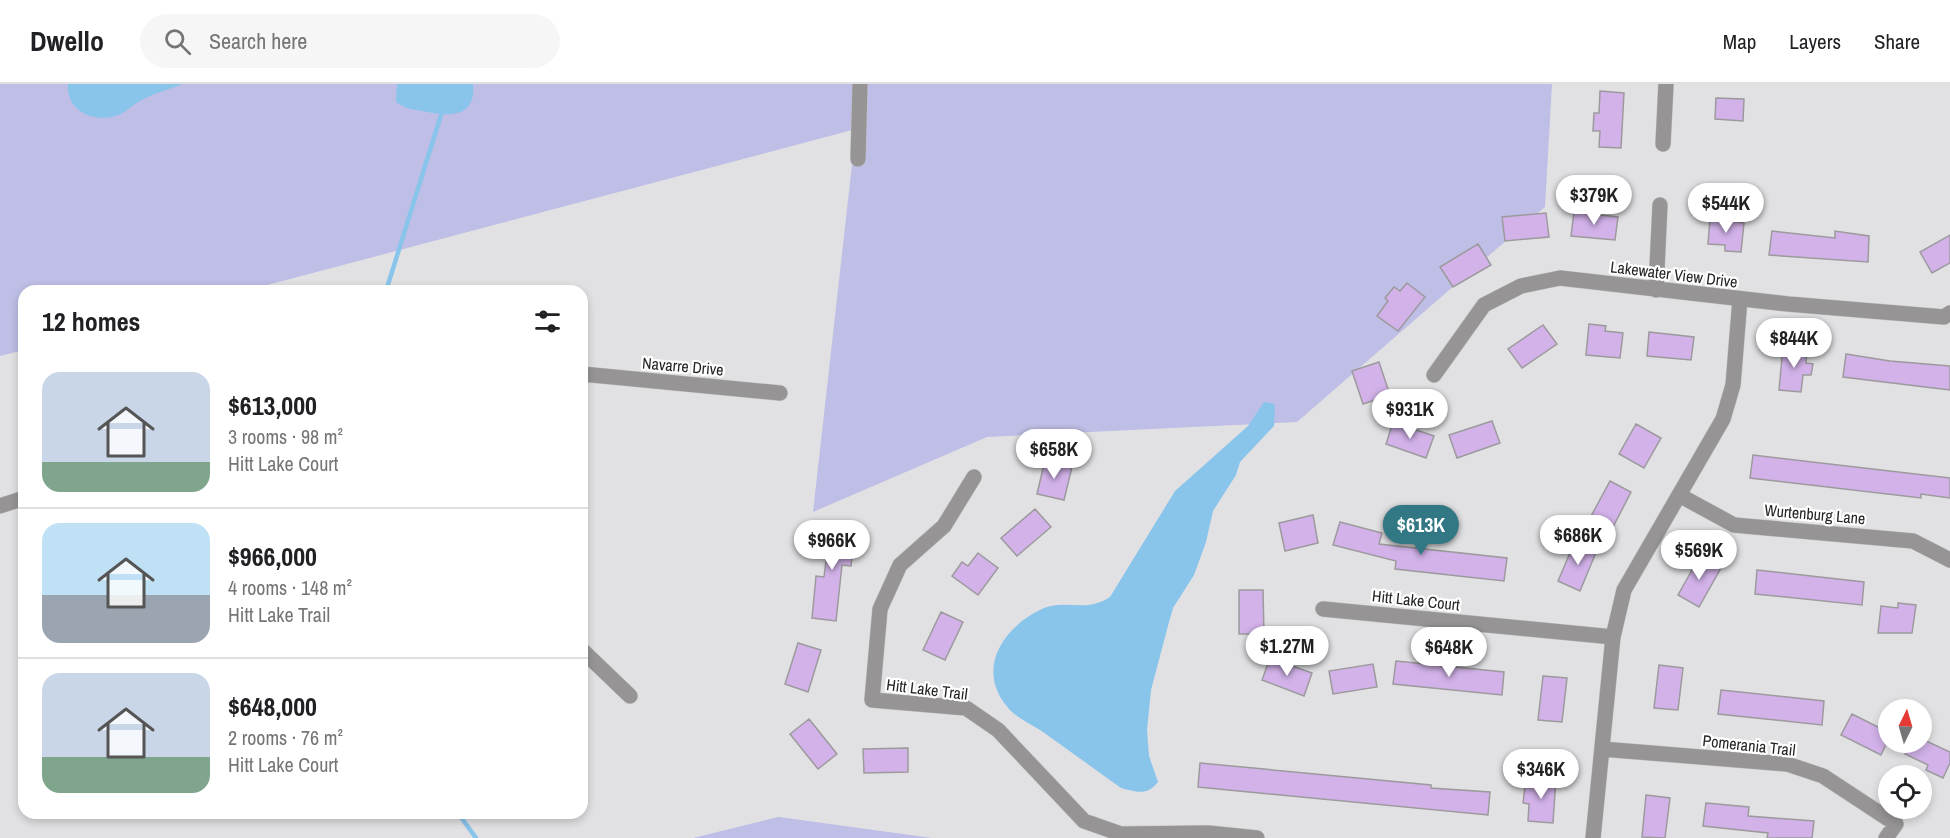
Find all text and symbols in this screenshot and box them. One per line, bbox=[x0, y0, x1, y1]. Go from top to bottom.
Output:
search box bbox=[140, 14, 560, 68]
text: Dwello bbox=[30, 22, 104, 60]
icon: search bbox=[161, 25, 194, 58]
text: Search here bbox=[209, 26, 307, 56]
text: Map bbox=[1723, 27, 1756, 56]
text: Layers bbox=[1789, 27, 1841, 56]
text: Share bbox=[1874, 27, 1920, 56]
pin: $379K bbox=[1552, 175, 1636, 226]
text: $379K bbox=[1570, 181, 1618, 208]
pin: $544K bbox=[1684, 183, 1768, 234]
text: $544K bbox=[1702, 189, 1750, 216]
street label: Lakewater View Drive bbox=[1609, 255, 1739, 293]
text: 12 homes bbox=[42, 304, 140, 339]
icon: filters bbox=[531, 305, 564, 338]
pin: $844K bbox=[1752, 318, 1836, 369]
text: $844K bbox=[1770, 324, 1818, 351]
street label: Navarre Drive bbox=[641, 351, 725, 381]
text: $613,000 bbox=[228, 388, 317, 423]
pin: $931K bbox=[1368, 389, 1452, 440]
text: $931K bbox=[1386, 395, 1434, 422]
icon: home bbox=[90, 396, 162, 468]
text: 3 rooms · 98 m² bbox=[228, 423, 343, 450]
pin: $658K bbox=[1012, 429, 1096, 480]
text: $658K bbox=[1030, 435, 1078, 462]
text: Hitt Lake Court bbox=[228, 450, 338, 477]
street label: Wurtenburg Lane bbox=[1764, 499, 1866, 529]
pin: $613K bbox=[1379, 505, 1463, 556]
text: $613K bbox=[1397, 511, 1445, 538]
pin: $686K bbox=[1536, 515, 1620, 566]
pin: $966K bbox=[790, 520, 874, 571]
text: $686K bbox=[1554, 521, 1602, 548]
text: $966K bbox=[808, 526, 856, 553]
pin: $569K bbox=[1657, 530, 1741, 581]
text: $569K bbox=[1675, 536, 1723, 563]
text: $966,000 bbox=[228, 539, 317, 574]
icon: home bbox=[90, 547, 162, 619]
text: 4 rooms · 148 m² bbox=[228, 574, 352, 601]
street label: Hitt Lake Court bbox=[1371, 584, 1461, 616]
text: Hitt Lake Trail bbox=[228, 601, 330, 628]
pin: $1.27M bbox=[1238, 626, 1336, 677]
pin: $648K bbox=[1407, 627, 1491, 678]
text: $1.27M bbox=[1260, 632, 1314, 659]
text: $648K bbox=[1425, 633, 1473, 660]
street label: Hitt Lake Trail bbox=[885, 673, 969, 705]
text: $648,000 bbox=[228, 689, 317, 724]
icon: home bbox=[90, 697, 162, 769]
north arrow bbox=[1878, 699, 1932, 753]
map controls bbox=[1878, 699, 1932, 819]
text: 2 rooms · 76 m² bbox=[228, 724, 343, 751]
street label: Pomerania Trail bbox=[1701, 729, 1797, 761]
pin: $346K bbox=[1499, 749, 1583, 800]
text: Hitt Lake Court bbox=[228, 751, 338, 778]
text: $346K bbox=[1517, 755, 1565, 782]
button: locate bbox=[1878, 765, 1932, 819]

